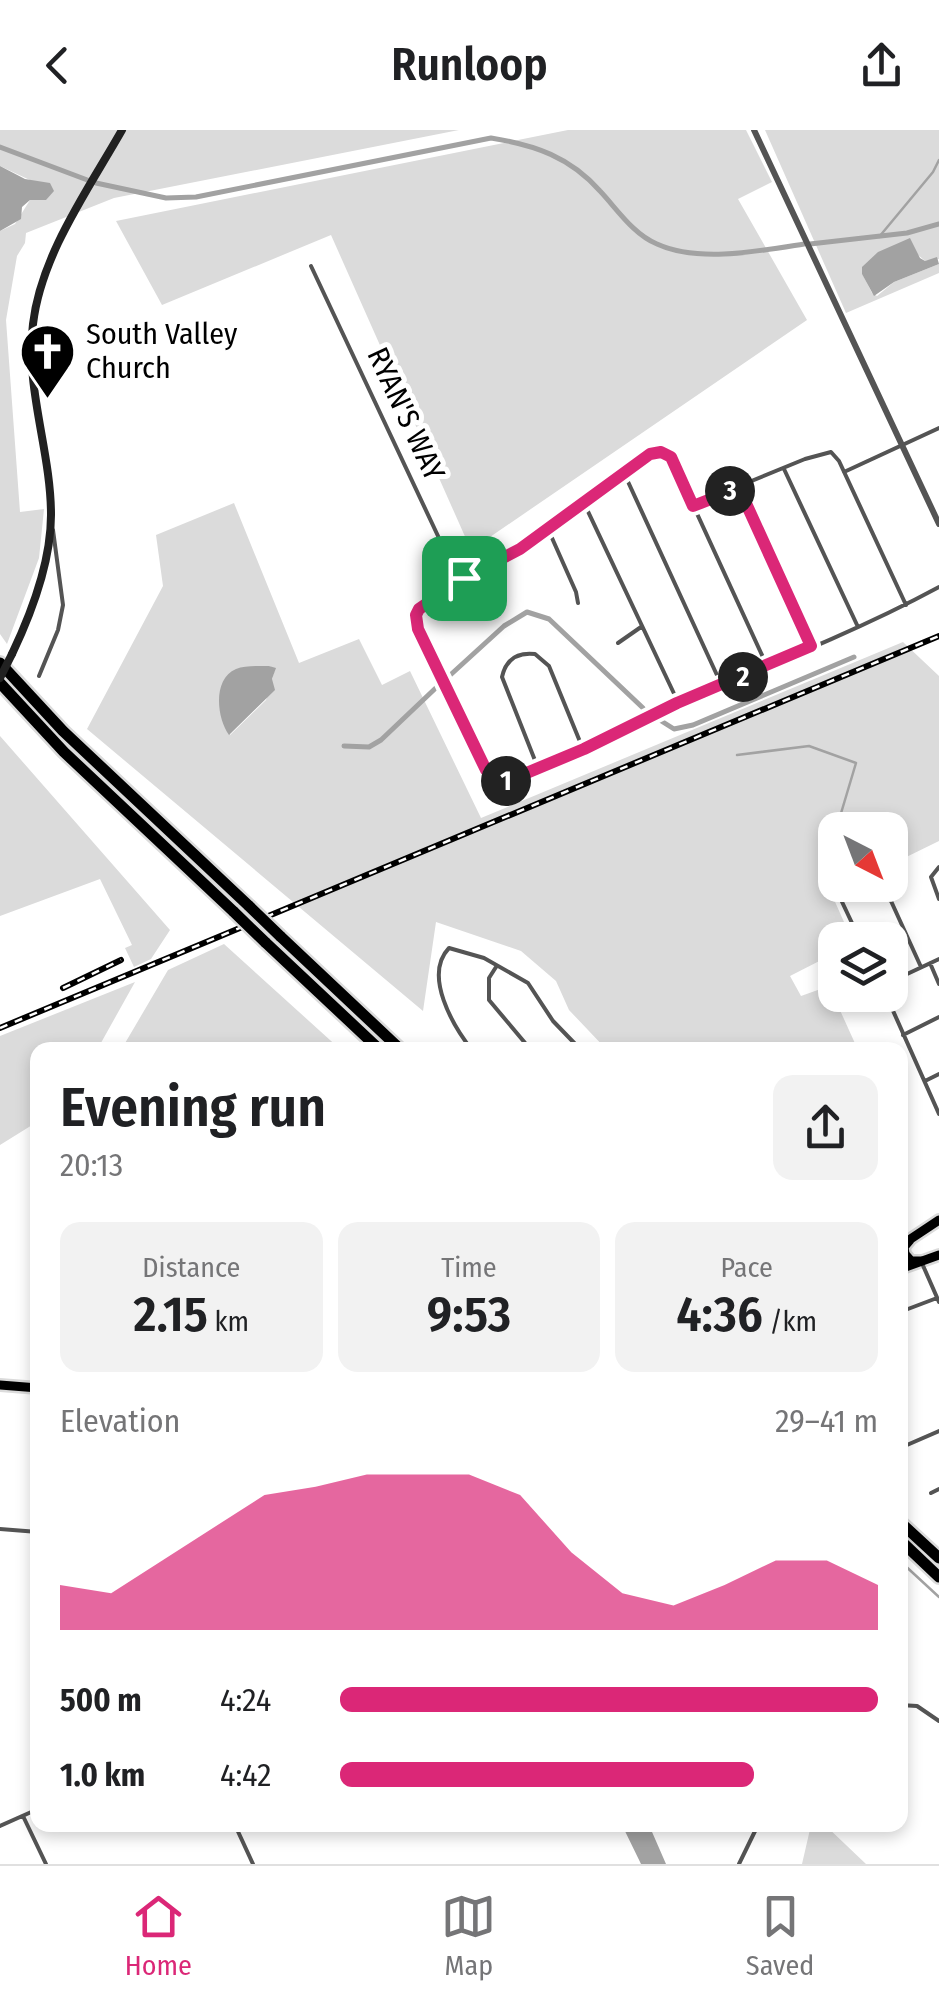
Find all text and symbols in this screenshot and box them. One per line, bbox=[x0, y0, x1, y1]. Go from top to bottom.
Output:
icon: back bbox=[30, 38, 85, 93]
text: Runloop bbox=[391, 38, 548, 92]
icon: share bbox=[854, 38, 909, 93]
place label: South Valley Church bbox=[86, 316, 238, 386]
church icon: South Valley Church bbox=[17, 321, 77, 400]
street label: RYAN'S WAY bbox=[360, 342, 452, 486]
pin: 3 bbox=[705, 466, 755, 516]
text: 3 bbox=[723, 474, 737, 507]
pin bbox=[422, 536, 507, 621]
icon: arrive bbox=[437, 551, 492, 606]
pin: 2 bbox=[718, 652, 768, 702]
text: 2 bbox=[737, 660, 749, 693]
pin: 1 bbox=[481, 756, 531, 806]
text: 1 bbox=[500, 764, 512, 797]
north arrow bbox=[818, 812, 908, 902]
map controls bbox=[818, 812, 908, 1012]
button: layers bbox=[818, 922, 908, 1012]
text: Evening run bbox=[60, 1075, 326, 1141]
button: share bbox=[773, 1075, 878, 1180]
text: 20:13 bbox=[60, 1146, 123, 1184]
text: Distance bbox=[142, 1251, 240, 1284]
text: Time bbox=[441, 1251, 497, 1284]
text: Pace bbox=[721, 1251, 773, 1284]
text: 2.15 bbox=[134, 1284, 208, 1344]
text: 9:53 bbox=[427, 1284, 511, 1344]
text: 4:36 bbox=[676, 1284, 763, 1344]
text: km bbox=[208, 1305, 249, 1338]
text: /km bbox=[763, 1305, 817, 1338]
text: Elevation bbox=[60, 1402, 180, 1440]
text: 29–41 m bbox=[775, 1402, 878, 1440]
text: 500 m bbox=[60, 1681, 142, 1719]
text: 4:24 bbox=[220, 1681, 271, 1719]
text: 1.0 km bbox=[60, 1756, 145, 1794]
text: 4:42 bbox=[220, 1756, 271, 1794]
tab: Home bbox=[125, 1889, 192, 1982]
tab: Map bbox=[441, 1889, 496, 1982]
tab: Saved bbox=[746, 1889, 814, 1982]

